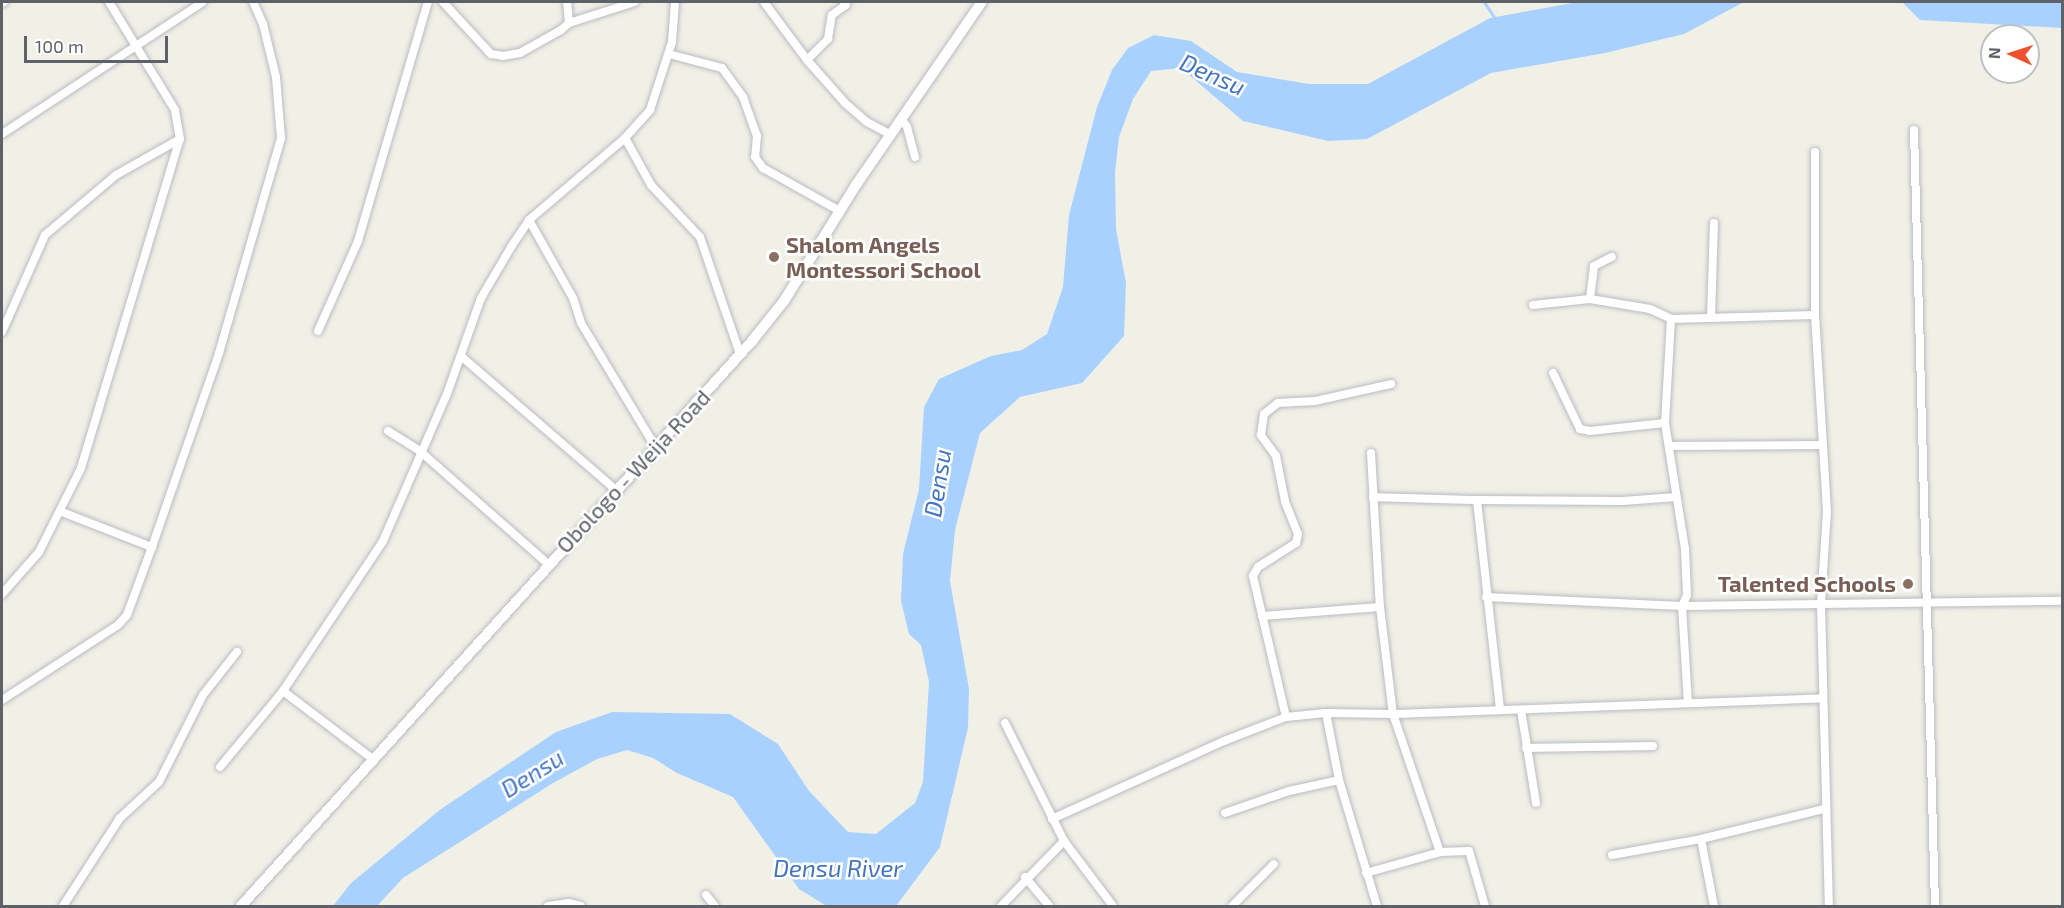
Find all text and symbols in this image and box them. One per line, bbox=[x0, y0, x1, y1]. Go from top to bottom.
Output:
scale bar bbox=[27, 24, 171, 62]
north arrow bbox=[1980, 24, 2040, 84]
text: 100 m bbox=[35, 35, 84, 57]
water label: Densu bbox=[1176, 47, 1250, 101]
text: N bbox=[1984, 47, 2003, 59]
place label: Shalom Angels Montessori School bbox=[786, 231, 981, 282]
marker: Shalom Angels Montessori School bbox=[767, 250, 781, 264]
street label: Obologo - Weija Road bbox=[550, 384, 716, 558]
water label: Densu bbox=[917, 447, 957, 519]
place label: Talented Schools bbox=[1718, 571, 1896, 597]
marker: Talented Schools bbox=[1901, 577, 1915, 591]
water label: Densu bbox=[495, 743, 569, 803]
water label: Densu River bbox=[773, 854, 903, 882]

